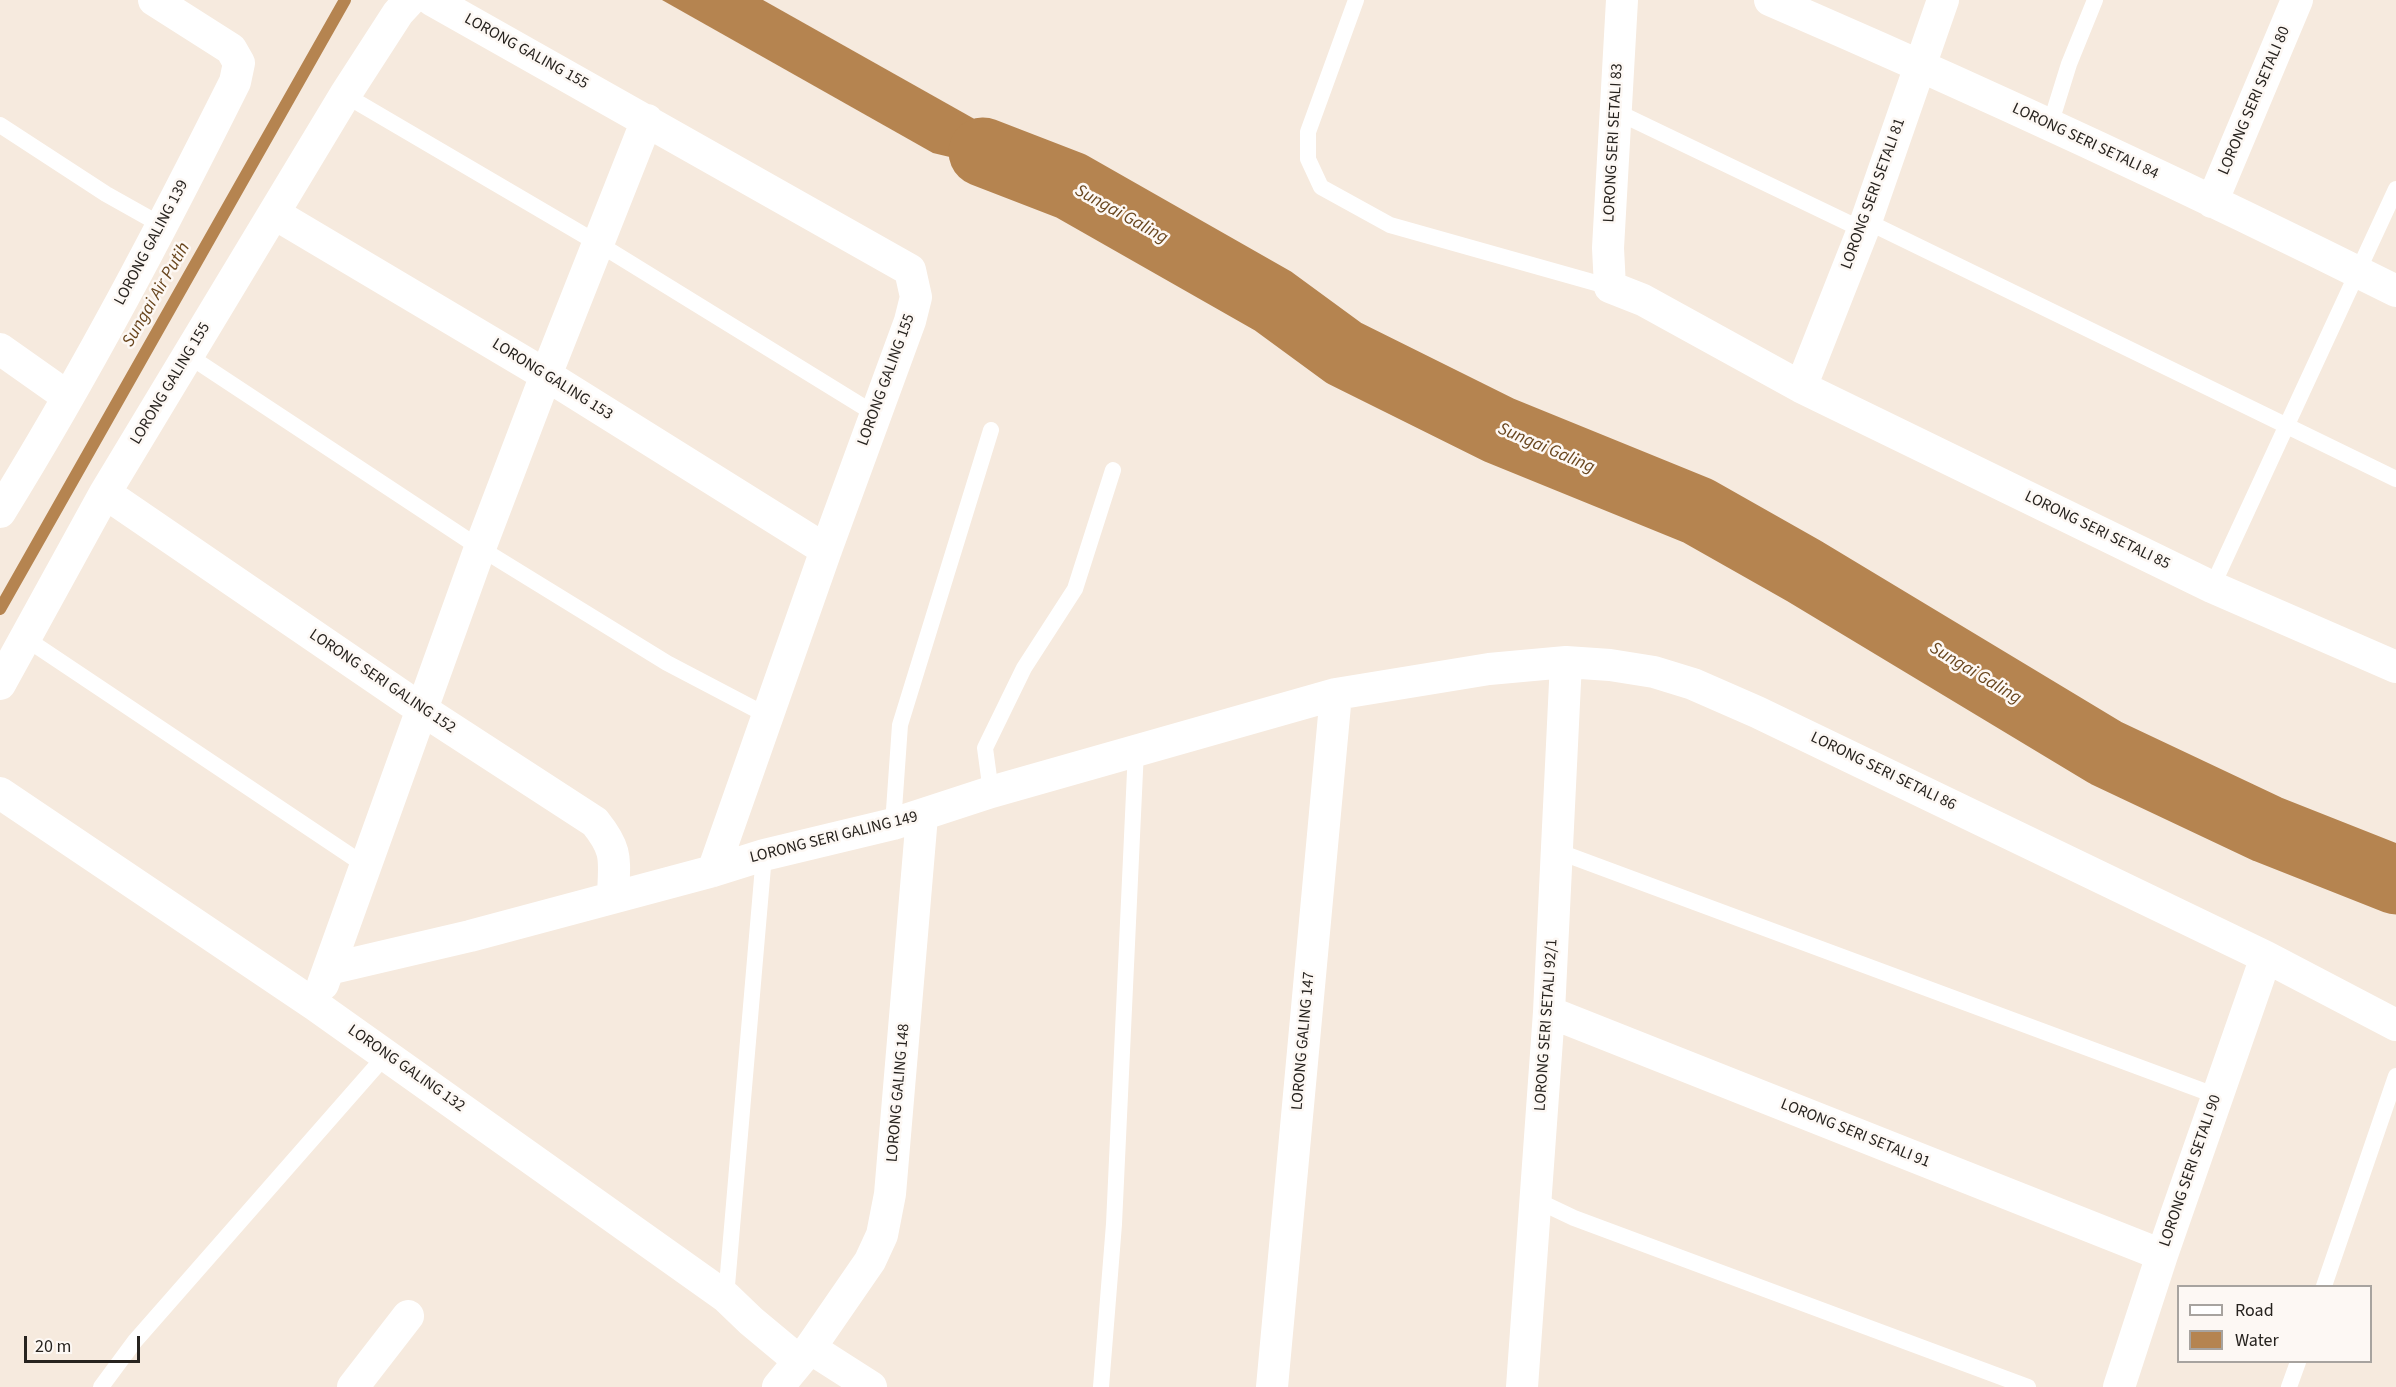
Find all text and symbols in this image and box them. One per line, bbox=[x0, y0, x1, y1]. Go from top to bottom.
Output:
street label: LORONG GALING 155 bbox=[461, 10, 591, 94]
street label: LORONG SERI SETALI 80 bbox=[2215, 24, 2295, 178]
street label: LORONG SERI SETALI 83 bbox=[1600, 63, 1628, 223]
street label: LORONG SERI SETALI 84 bbox=[2009, 100, 2161, 184]
street label: LORONG SERI SETALI 81 bbox=[1838, 116, 1910, 272]
street label: LORONG GALING 139 bbox=[111, 177, 193, 309]
water label: Sungai Galing bbox=[1071, 181, 1171, 249]
water label: Sungai Air Putih bbox=[118, 239, 196, 351]
street label: LORONG GALING 155 bbox=[854, 311, 920, 449]
street label: LORONG GALING 155 bbox=[127, 320, 215, 448]
street label: LORONG GALING 153 bbox=[488, 335, 616, 425]
water label: Sungai Galing bbox=[1494, 419, 1598, 479]
street label: LORONG SERI SETALI 85 bbox=[2021, 487, 2173, 575]
street label: LORONG SERI GALING 152 bbox=[305, 626, 459, 738]
water label: Sungai Galing bbox=[1925, 638, 2025, 710]
street label: LORONG SERI SETALI 86 bbox=[1807, 728, 1959, 816]
street label: LORONG SERI GALING 149 bbox=[748, 808, 920, 868]
street label: LORONG SERI SETALI 92/1 bbox=[1531, 938, 1563, 1112]
street label: LORONG GALING 147 bbox=[1288, 971, 1320, 1111]
street label: LORONG GALING 132 bbox=[344, 1021, 468, 1117]
street label: LORONG GALING 148 bbox=[883, 1023, 915, 1163]
street label: LORONG SERI SETALI 90 bbox=[2156, 1093, 2226, 1249]
street label: LORONG SERI SETALI 91 bbox=[1778, 1095, 1932, 1173]
legend bbox=[2177, 1285, 2372, 1363]
text: Road bbox=[2235, 1298, 2274, 1323]
scale bar bbox=[27, 1324, 142, 1362]
text: Water bbox=[2235, 1328, 2279, 1353]
text: 20 m bbox=[35, 1334, 71, 1359]

